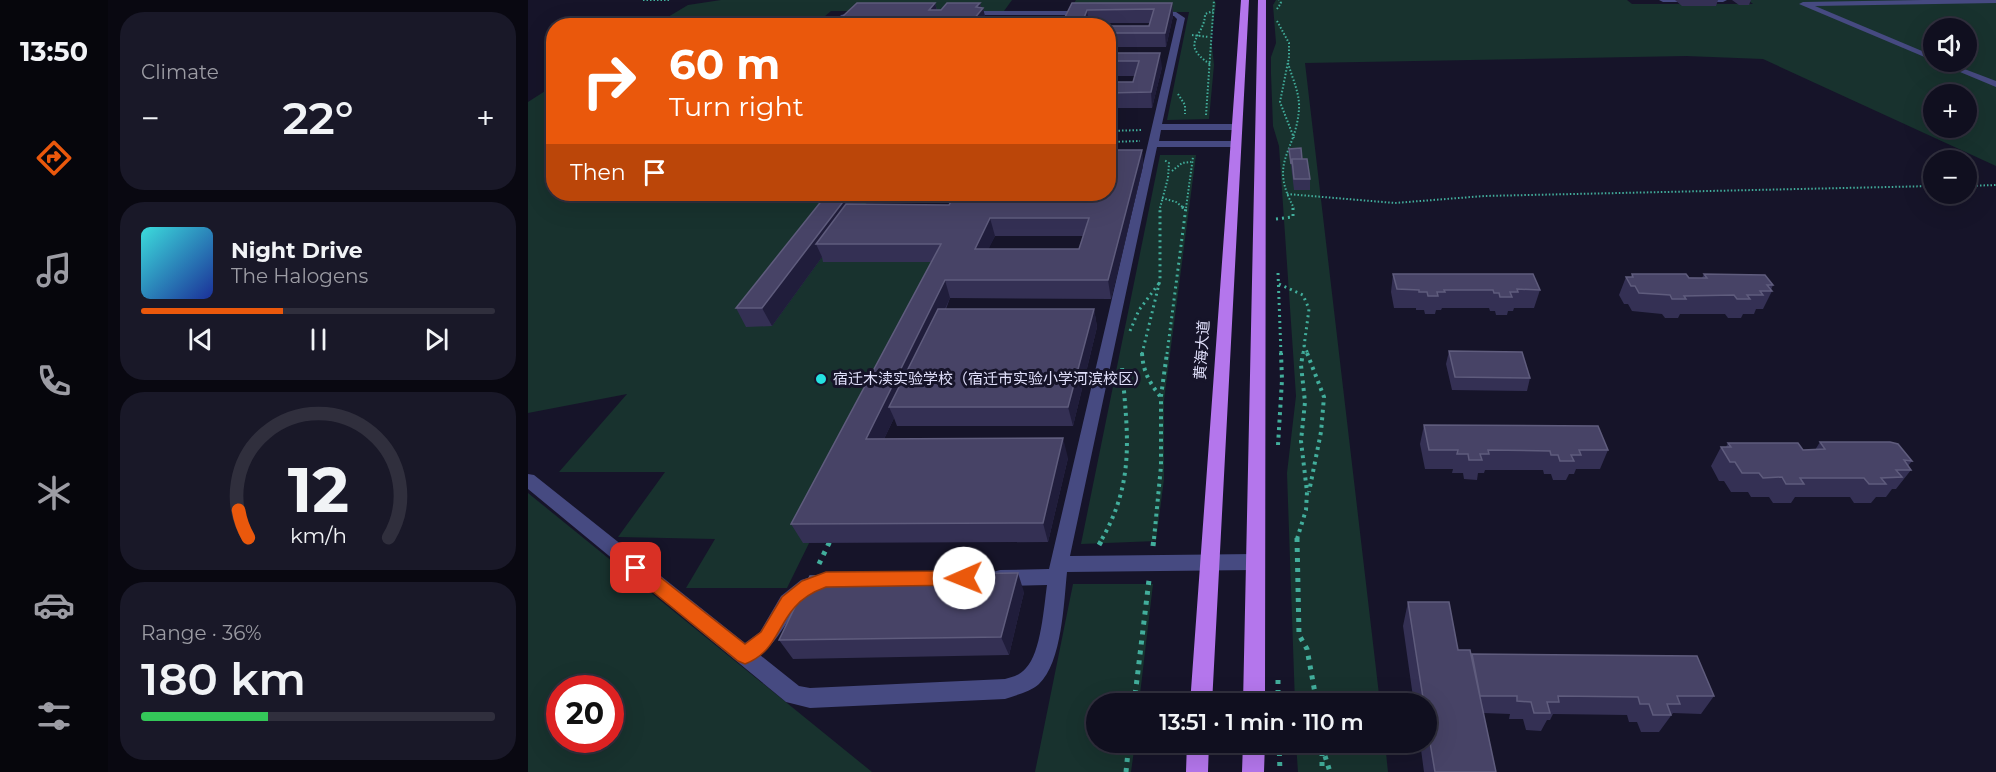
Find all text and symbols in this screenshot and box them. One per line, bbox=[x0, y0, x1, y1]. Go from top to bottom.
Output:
map controls bbox=[1923, 18, 1977, 204]
button: sound bbox=[1923, 18, 1977, 72]
text: 13:50 bbox=[20, 35, 88, 68]
text: 60 m bbox=[669, 38, 780, 90]
icon: right bbox=[570, 42, 648, 120]
text: Climate bbox=[141, 60, 219, 84]
button: + bbox=[1923, 84, 1977, 138]
text: 22° bbox=[282, 90, 354, 145]
text: Turn right bbox=[669, 90, 804, 123]
text: − bbox=[141, 98, 160, 138]
text: + bbox=[476, 98, 495, 138]
icon: directions bbox=[33, 137, 75, 179]
button: − bbox=[1923, 150, 1977, 204]
icon: arrive bbox=[638, 156, 671, 189]
text: Then bbox=[570, 159, 626, 186]
text: Night Drive bbox=[231, 237, 363, 264]
icon: music bbox=[33, 249, 75, 291]
text: The Halogens bbox=[231, 264, 368, 288]
street label: 黄海大道 bbox=[1190, 319, 1213, 381]
icon: previous bbox=[184, 323, 217, 356]
icon: pause bbox=[302, 323, 335, 356]
icon: next bbox=[420, 323, 453, 356]
icon: phone bbox=[33, 360, 75, 402]
place label: 宿迁木渎实验学校（宿迁市实验小学河滨校区） bbox=[833, 369, 1148, 388]
marker: 宿迁木渎实验学校（宿迁市实验小学河滨校区） bbox=[814, 372, 828, 386]
text: 12 bbox=[287, 452, 349, 528]
icon: climate bbox=[33, 472, 75, 514]
text: km/h bbox=[289, 522, 347, 548]
pin bbox=[610, 542, 661, 593]
position arrow bbox=[932, 546, 996, 610]
icon: arrive bbox=[619, 551, 652, 584]
icon: car bbox=[33, 584, 75, 626]
text: Range · 36% bbox=[141, 621, 262, 645]
text: 180 km bbox=[141, 651, 306, 706]
speed limit sign: 20 bbox=[546, 675, 624, 753]
icon: filters bbox=[33, 695, 75, 737]
text: 13:51 · 1 min · 110 m bbox=[1159, 709, 1364, 736]

